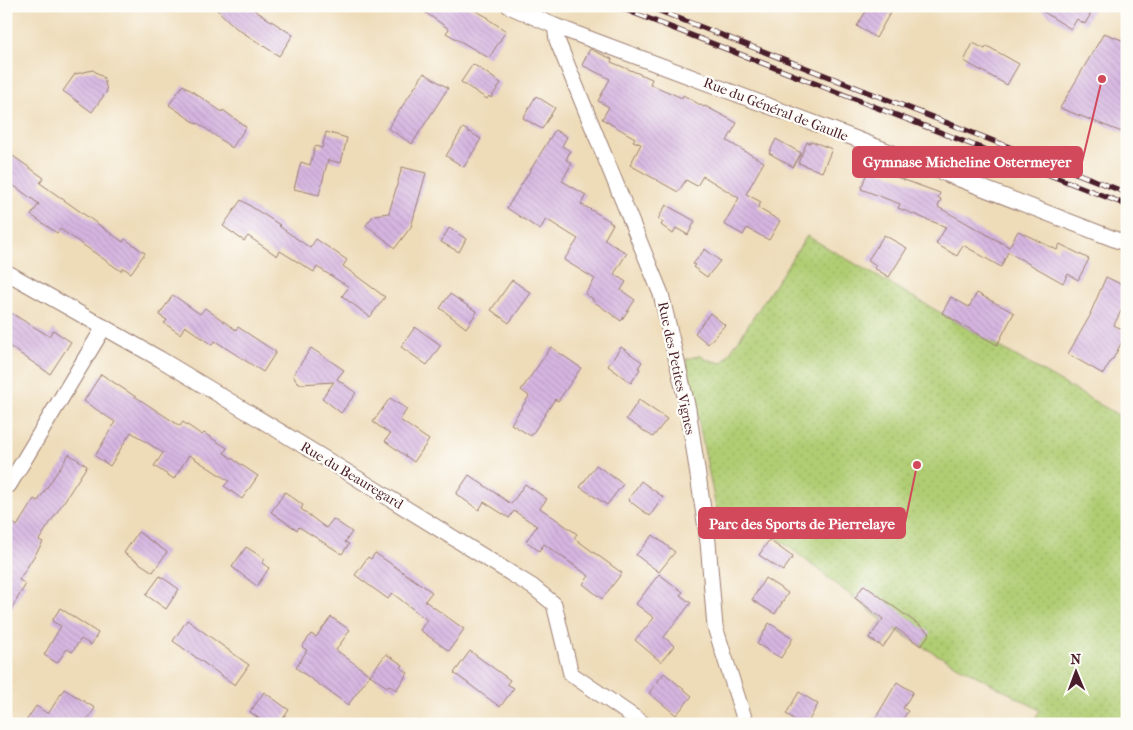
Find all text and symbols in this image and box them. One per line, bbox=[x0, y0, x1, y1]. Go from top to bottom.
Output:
street label: Rue du Général de Gaulle bbox=[701, 74, 851, 145]
callout: Gymnase Micheline Ostermeyer bbox=[853, 147, 1082, 177]
text: Gymnase Micheline Ostermeyer bbox=[863, 153, 1072, 171]
street label: Rue des Petites Vignes bbox=[654, 300, 699, 436]
street label: Rue du Beauregard bbox=[297, 438, 406, 513]
callout: Parc des Sports de Pierrelaye bbox=[699, 508, 905, 538]
text: Parc des Sports de Pierrelaye bbox=[709, 515, 895, 533]
north arrow bbox=[1050, 648, 1100, 698]
text: N bbox=[1070, 651, 1082, 668]

